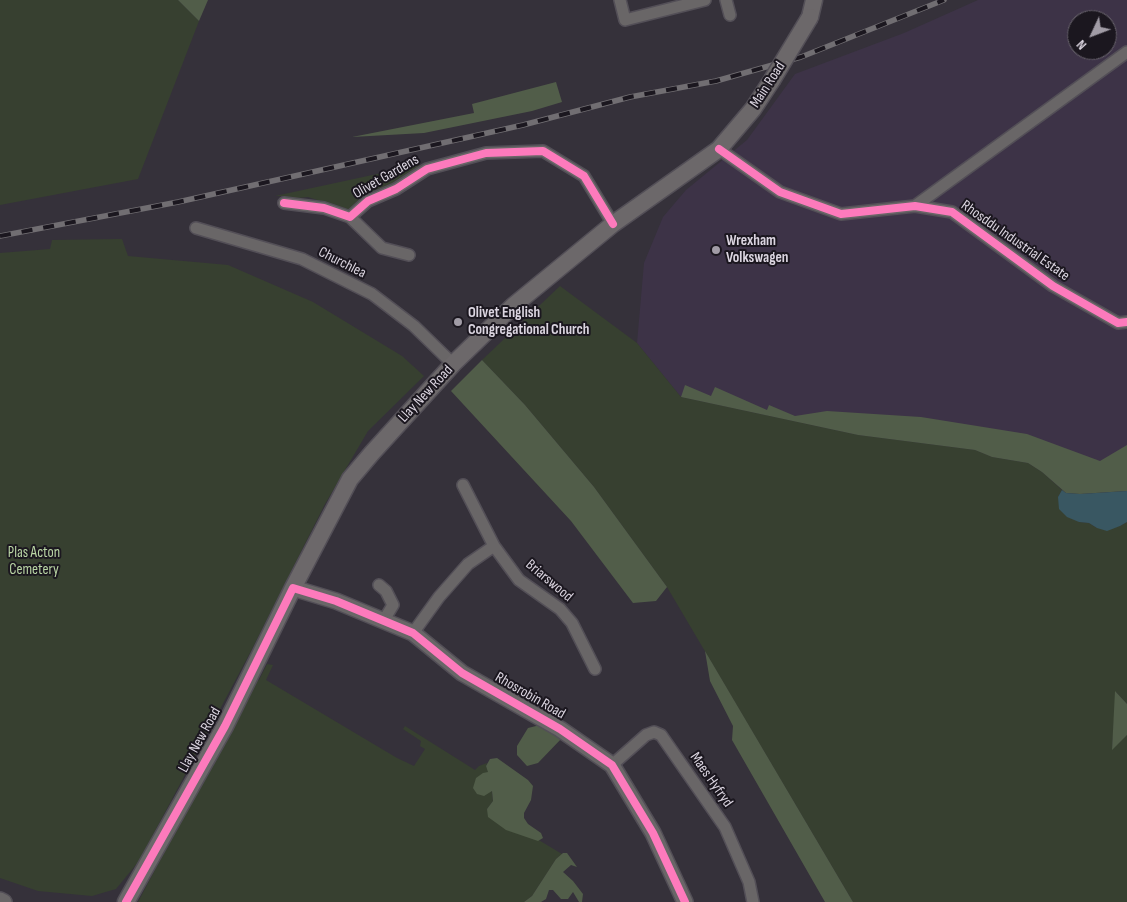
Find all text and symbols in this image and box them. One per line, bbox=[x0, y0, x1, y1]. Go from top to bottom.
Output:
north arrow bbox=[1067, 10, 1117, 60]
text: N bbox=[1073, 36, 1090, 53]
street label: Main Road bbox=[746, 59, 790, 111]
street label: Olivet Gardens bbox=[350, 151, 422, 203]
street label: Rhosddu Industrial Estate bbox=[957, 197, 1073, 285]
place label: Wrexham Volkswagen bbox=[726, 232, 789, 267]
street label: Churchlea bbox=[315, 243, 369, 283]
marker: Wrexham Volkswagen bbox=[710, 244, 722, 256]
place label: Olivet English Congregational Church bbox=[468, 304, 589, 339]
marker: Olivet English Congregational Church bbox=[452, 316, 464, 328]
street label: Llay New Road bbox=[395, 362, 457, 426]
park label: Plas Acton Cemetery bbox=[8, 544, 60, 579]
street label: Briarswood bbox=[522, 556, 576, 606]
street label: Rhosrobin Road bbox=[492, 669, 568, 723]
street label: Llay New Road bbox=[175, 704, 225, 776]
street label: Maes Hyfryd bbox=[686, 749, 736, 811]

